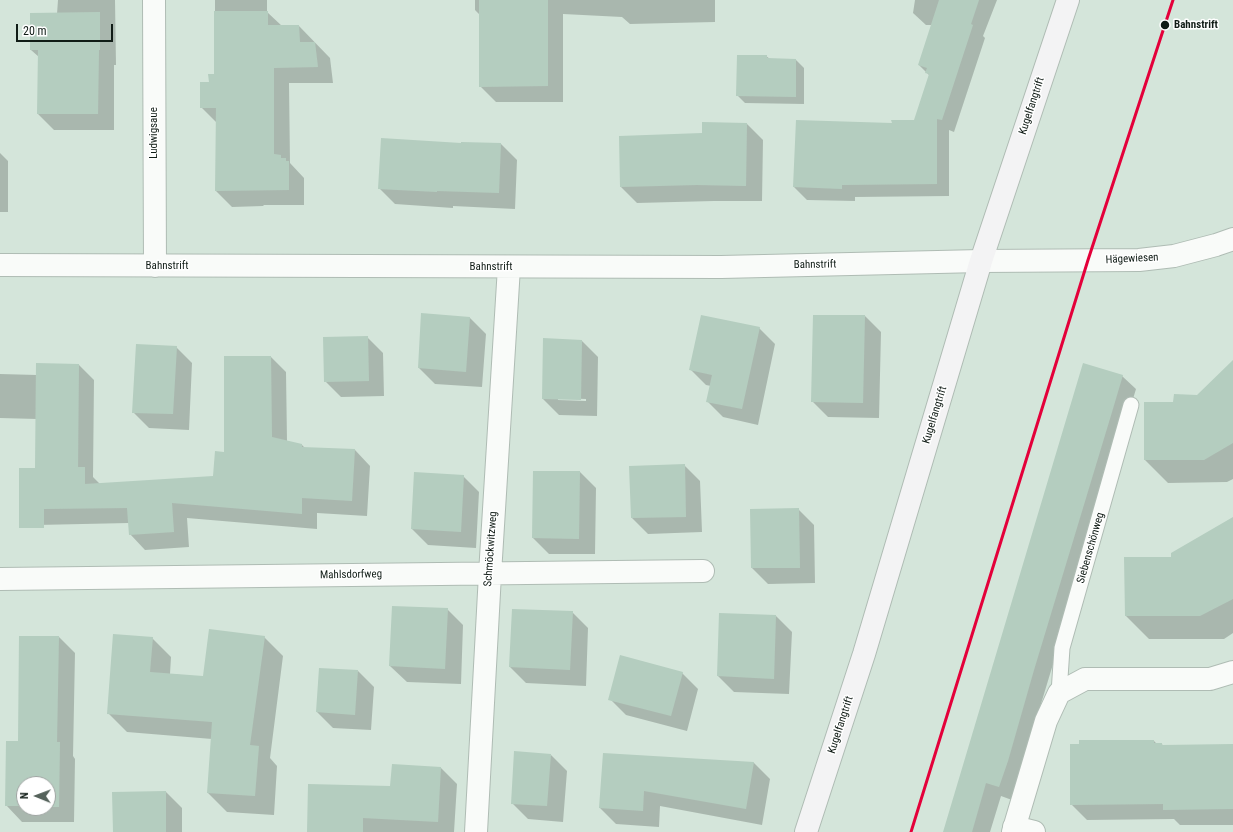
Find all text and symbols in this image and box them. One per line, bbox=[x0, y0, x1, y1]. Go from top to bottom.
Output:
scale bar bbox=[18, 16, 115, 42]
place label: Bahnstrift bbox=[1174, 18, 1218, 32]
marker: Bahnstrift bbox=[1159, 19, 1171, 31]
text: 20 m bbox=[23, 24, 47, 38]
street label: Kugelfangtrift bbox=[1017, 76, 1047, 136]
street label: Ludwigsaue bbox=[147, 107, 161, 159]
street label: Hägewiesen bbox=[1105, 251, 1159, 267]
street label: Bahnstrift bbox=[793, 258, 837, 272]
street label: Bahnstrift bbox=[146, 259, 188, 273]
street label: Bahnstrift bbox=[470, 260, 512, 274]
street label: Kugelfangtrift bbox=[920, 385, 950, 445]
street label: Schmöckwitzweg bbox=[482, 511, 500, 587]
street label: Siebenschönweg bbox=[1075, 511, 1107, 585]
street label: Mahlsdorfweg bbox=[320, 568, 382, 582]
street label: Kugelfangtrift bbox=[826, 695, 856, 755]
north arrow bbox=[16, 776, 56, 816]
text: N bbox=[18, 792, 31, 799]

